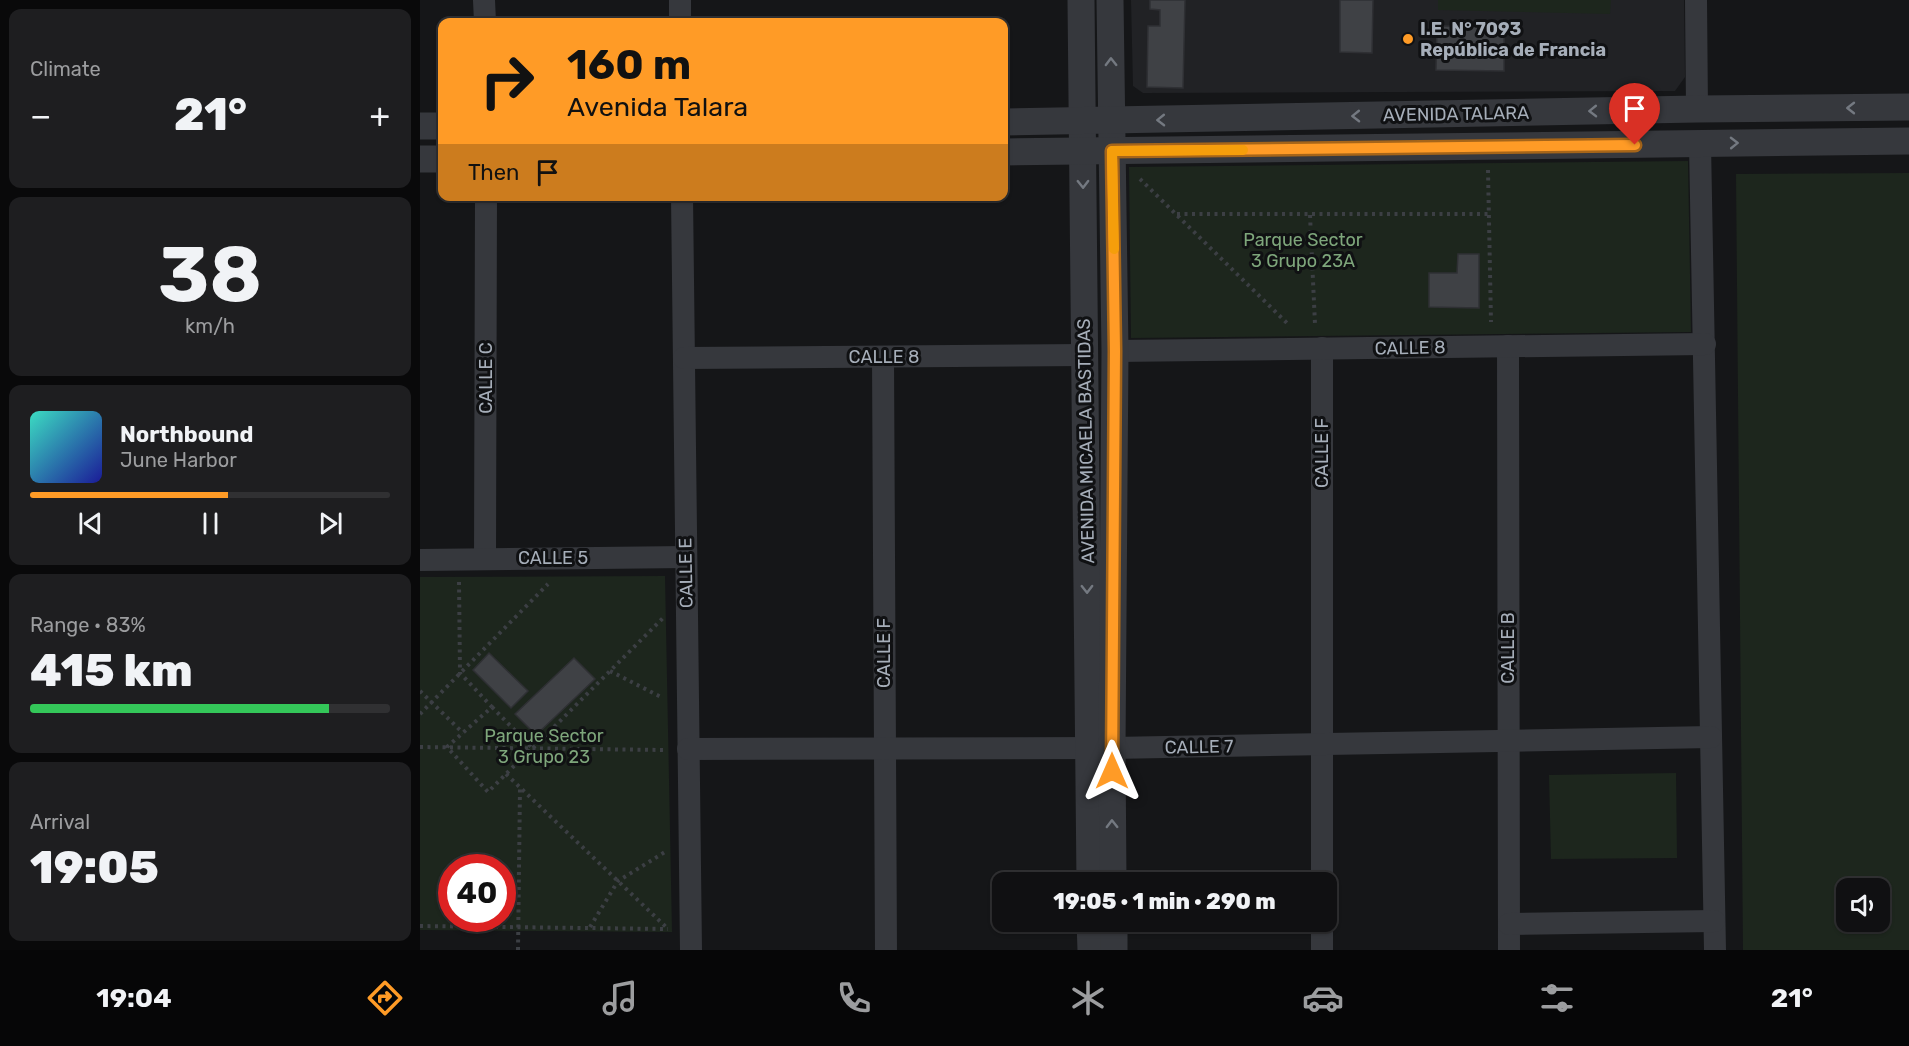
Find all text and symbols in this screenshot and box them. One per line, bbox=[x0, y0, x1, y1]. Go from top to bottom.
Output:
place label: I.E. N° 7093 República de Francia bbox=[1420, 18, 1606, 61]
marker: I.E. N° 7093 República de Francia bbox=[1401, 32, 1415, 46]
text: 160 m bbox=[567, 40, 691, 90]
icon: right bbox=[468, 42, 546, 120]
text: Climate bbox=[30, 57, 101, 81]
one-way arrow bbox=[1105, 57, 1117, 66]
pin bbox=[1609, 83, 1660, 145]
text: 21° bbox=[174, 88, 247, 141]
text: Avenida Talara bbox=[567, 91, 748, 123]
icon: arrive bbox=[1618, 92, 1651, 125]
text: − bbox=[30, 96, 51, 135]
text: + bbox=[369, 96, 390, 135]
street label: AVENIDA TALARA bbox=[1383, 102, 1529, 126]
one-way arrow bbox=[1846, 102, 1855, 114]
one-way arrow bbox=[1588, 105, 1597, 117]
one-way arrow bbox=[1351, 110, 1360, 122]
one-way arrow bbox=[1156, 114, 1165, 126]
one-way arrow bbox=[1729, 137, 1738, 150]
icon: arrive bbox=[531, 156, 564, 189]
text: Then bbox=[468, 159, 519, 186]
one-way arrow bbox=[1077, 180, 1089, 189]
text: 38 bbox=[158, 228, 262, 321]
park label: Parque Sector 3 Grupo 23A bbox=[1243, 229, 1363, 272]
text: km/h bbox=[185, 314, 235, 338]
street label: AVENIDA MICAELA BASTIDAS bbox=[1073, 318, 1099, 564]
street label: CALLE 8 bbox=[1374, 336, 1446, 360]
street label: CALLE C bbox=[475, 342, 497, 414]
street label: CALLE 8 bbox=[849, 346, 919, 368]
street label: CALLE F bbox=[1311, 418, 1333, 488]
text: Northbound bbox=[120, 421, 253, 448]
text: June Harbor bbox=[120, 448, 237, 472]
icon: previous bbox=[74, 507, 107, 540]
icon: pause bbox=[194, 507, 227, 540]
icon: next bbox=[314, 507, 347, 540]
street label: CALLE E bbox=[674, 538, 698, 608]
street label: CALLE 5 bbox=[518, 547, 588, 569]
one-way arrow bbox=[1081, 585, 1093, 594]
street label: CALLE B bbox=[1497, 612, 1519, 684]
text: Range · 83% bbox=[30, 613, 146, 637]
street label: CALLE F bbox=[873, 618, 895, 688]
text: 415 km bbox=[30, 644, 193, 697]
park label: Parque Sector 3 Grupo 23 bbox=[484, 725, 604, 768]
street label: CALLE 7 bbox=[1164, 735, 1234, 759]
position arrow bbox=[1080, 739, 1144, 803]
text: Arrival bbox=[30, 810, 90, 834]
one-way arrow bbox=[1106, 819, 1119, 828]
text: 19:05 bbox=[30, 841, 159, 894]
speed limit sign: 40 bbox=[438, 854, 516, 932]
map controls bbox=[1836, 878, 1890, 932]
button: sound bbox=[1836, 878, 1890, 932]
text: 19:05 · 1 min · 290 m bbox=[1053, 888, 1276, 915]
icon: directions bbox=[364, 977, 406, 1019]
icon: music bbox=[599, 977, 641, 1019]
icon: phone bbox=[833, 977, 875, 1019]
icon: climate bbox=[1067, 977, 1109, 1019]
icon: car bbox=[1302, 977, 1344, 1019]
icon: filters bbox=[1536, 977, 1578, 1019]
text: 19:04 bbox=[96, 982, 172, 1014]
text: 21° bbox=[1771, 982, 1813, 1014]

